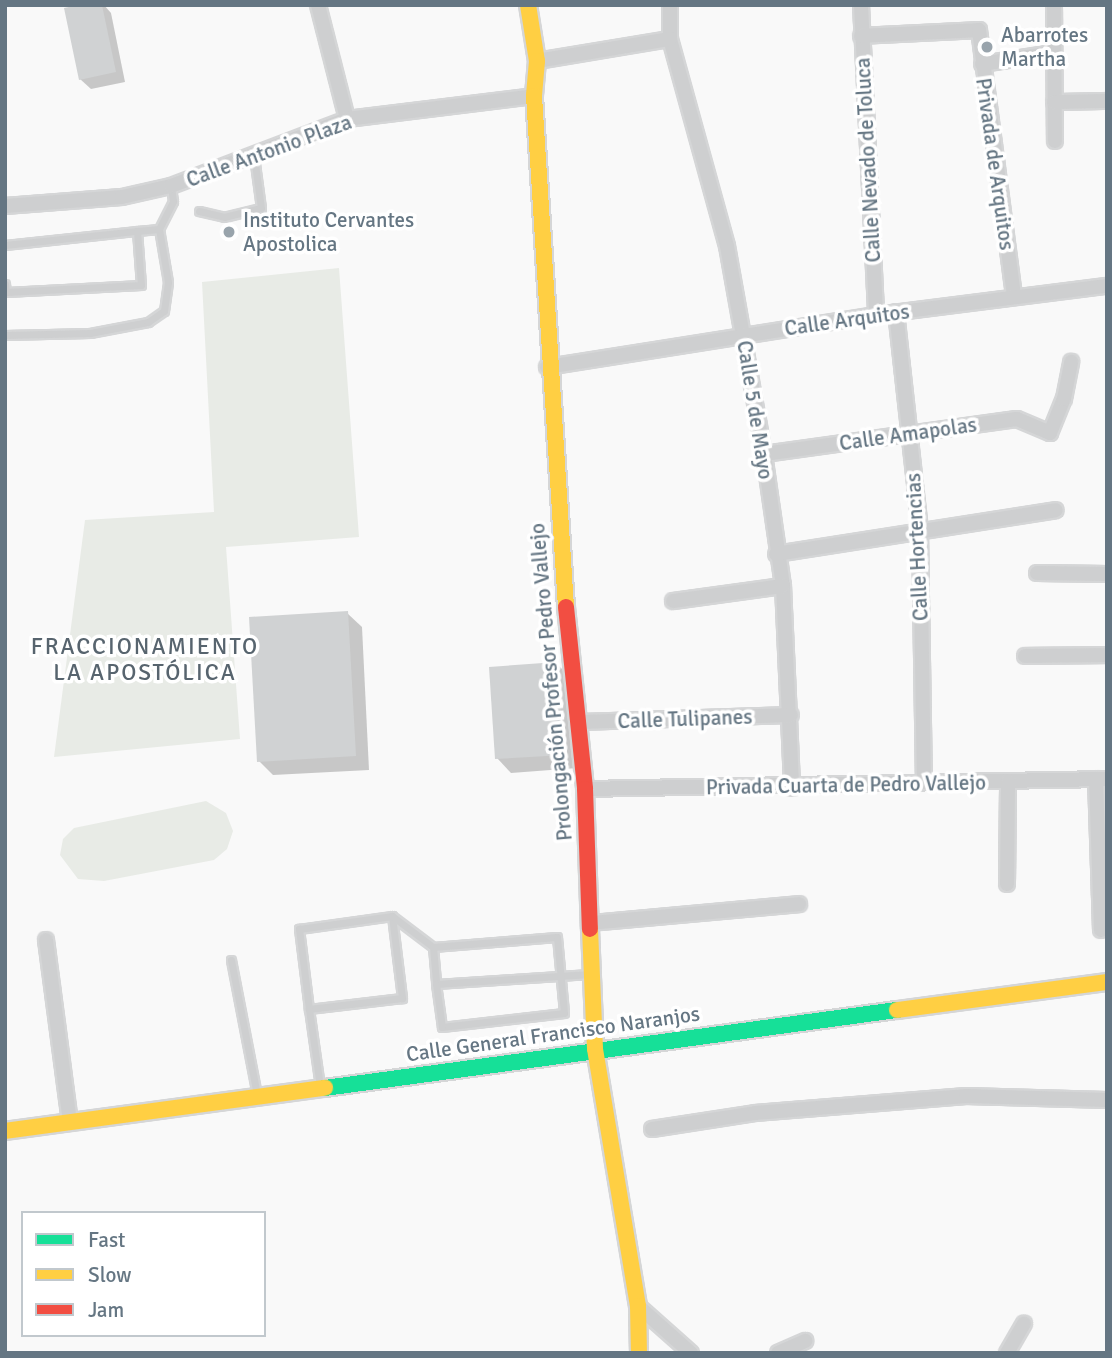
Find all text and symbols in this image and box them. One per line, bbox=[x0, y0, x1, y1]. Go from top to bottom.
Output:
place label: Abarrotes Martha bbox=[1001, 22, 1088, 72]
marker: Abarrotes Martha bbox=[979, 39, 995, 55]
street label: Calle Nevado de Toluca bbox=[850, 57, 886, 263]
street label: Privada de Arquitos bbox=[970, 76, 1020, 252]
street label: Calle Antonio Plaza bbox=[183, 109, 355, 193]
place label: Instituto Cervantes Apostolica bbox=[243, 207, 414, 257]
marker: Instituto Cervantes Apostolica bbox=[221, 224, 237, 240]
street label: Calle Arquitos bbox=[783, 299, 911, 341]
street label: Calle 5 de Mayo bbox=[732, 339, 778, 481]
street label: Calle Amapolas bbox=[838, 412, 978, 456]
street label: Calle Hortencias bbox=[901, 472, 933, 622]
street label: Prolongación Profesor Pedro Vallejo bbox=[525, 522, 577, 842]
district label: FRACCIONAMIENTO LA APOSTÓLICA bbox=[33, 633, 257, 687]
street label: Calle Tulipanes bbox=[617, 704, 753, 734]
street label: Privada Cuarta de Pedro Vallejo bbox=[706, 770, 986, 800]
street label: Calle General Francisco Naranjos bbox=[405, 1001, 701, 1067]
legend bbox=[21, 1211, 266, 1337]
text: Fast bbox=[88, 1227, 125, 1253]
text: Slow bbox=[88, 1262, 132, 1288]
text: Jam bbox=[88, 1297, 124, 1323]

